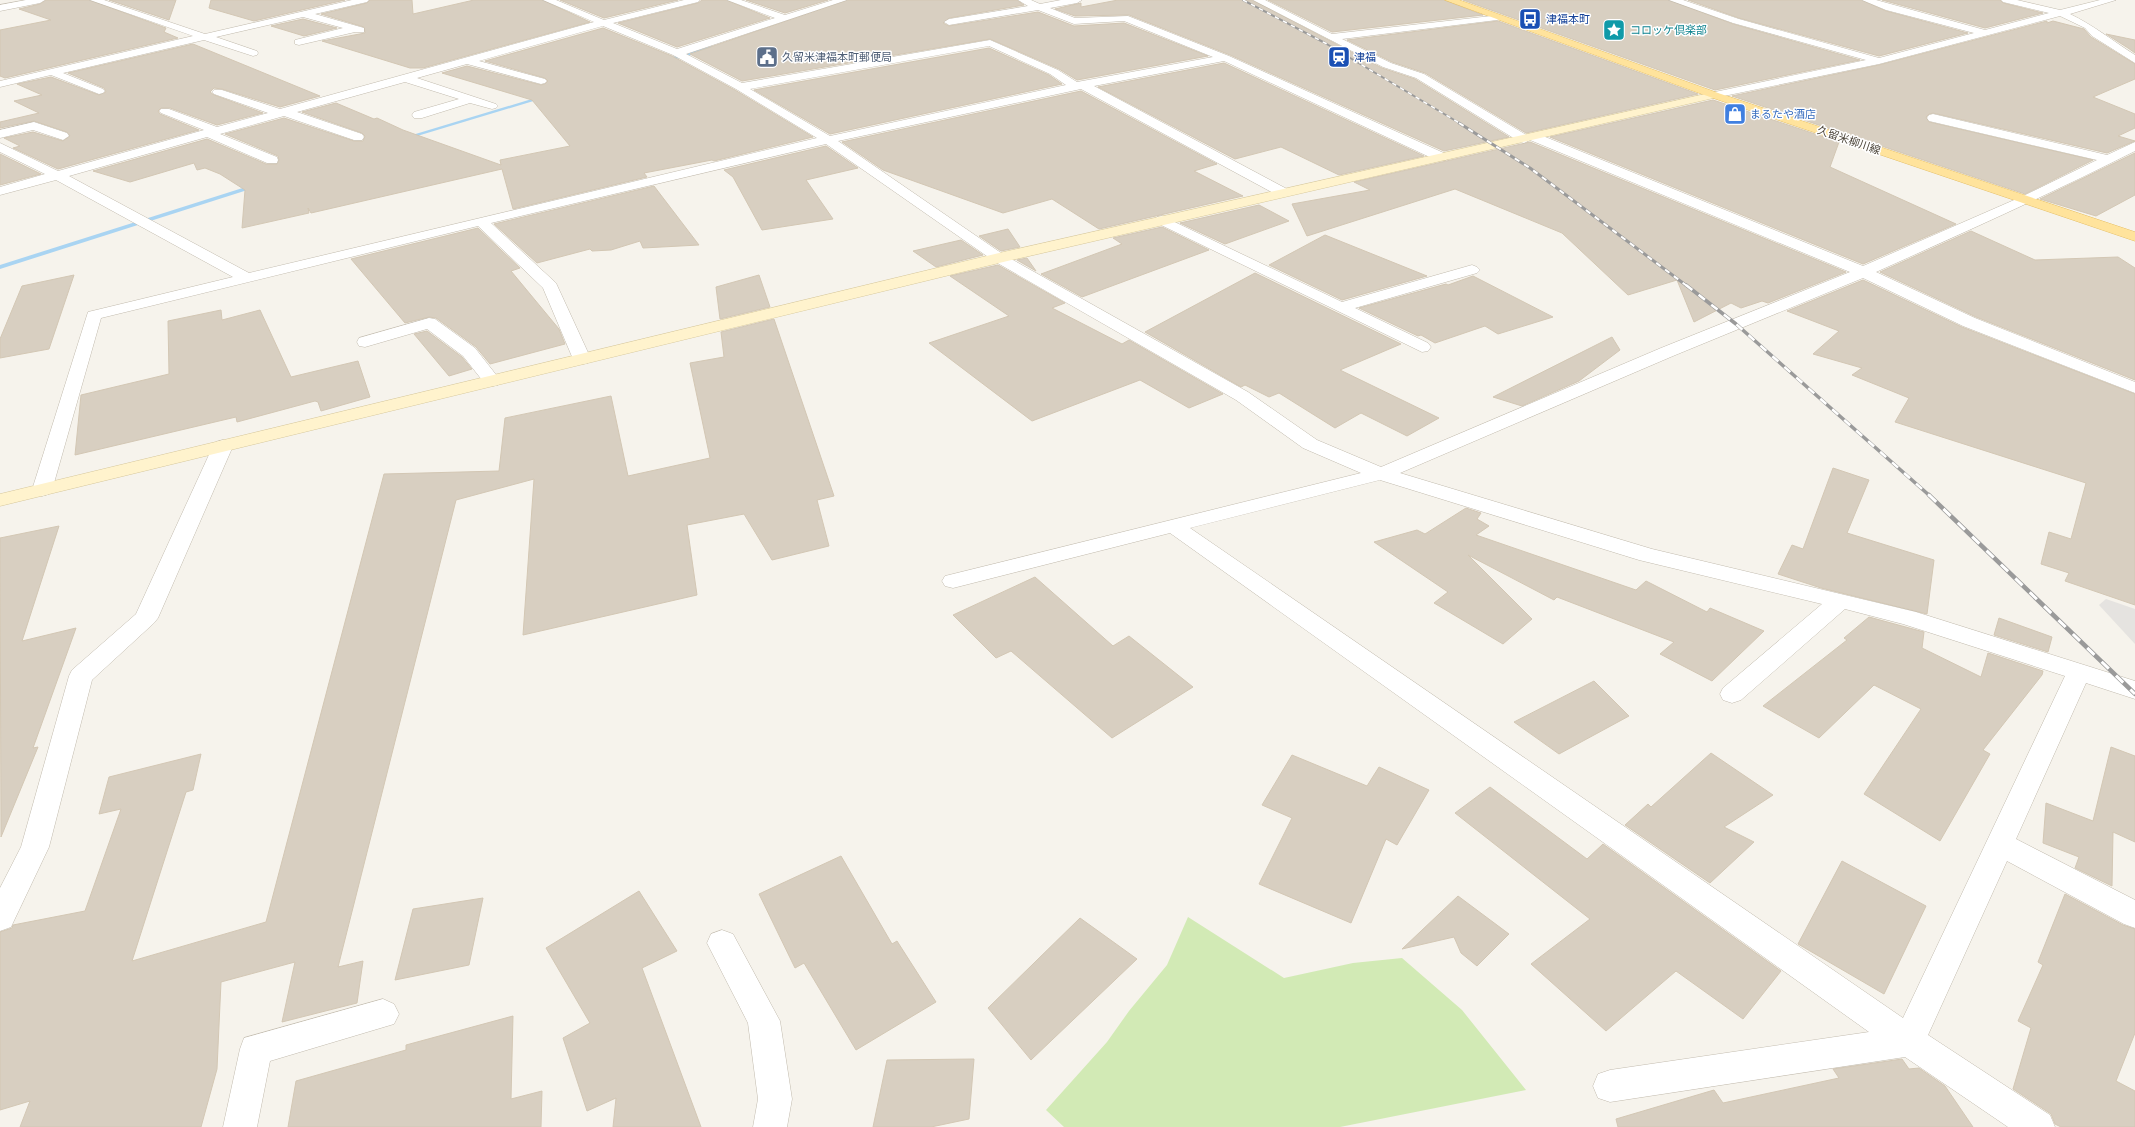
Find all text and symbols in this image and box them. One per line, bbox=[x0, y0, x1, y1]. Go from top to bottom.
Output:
bus stop icon: 津福本町 bbox=[1517, 6, 1543, 32]
place label: 津福本町 bbox=[1546, 12, 1590, 26]
place icon: コロッケ倶楽部 bbox=[1601, 17, 1627, 43]
place label: コロッケ倶楽部 bbox=[1630, 23, 1707, 37]
public building icon: 久留米津福本町郵便局 bbox=[754, 44, 780, 70]
station icon: 津福 bbox=[1326, 44, 1352, 70]
place label: 久留米津福本町郵便局 bbox=[782, 50, 892, 64]
place label: 津福 bbox=[1354, 50, 1376, 64]
shop icon: まるたや酒店 bbox=[1722, 101, 1748, 127]
place label: まるたや酒店 bbox=[1750, 107, 1816, 121]
street label: 久留米柳川線 bbox=[1816, 123, 1882, 157]

